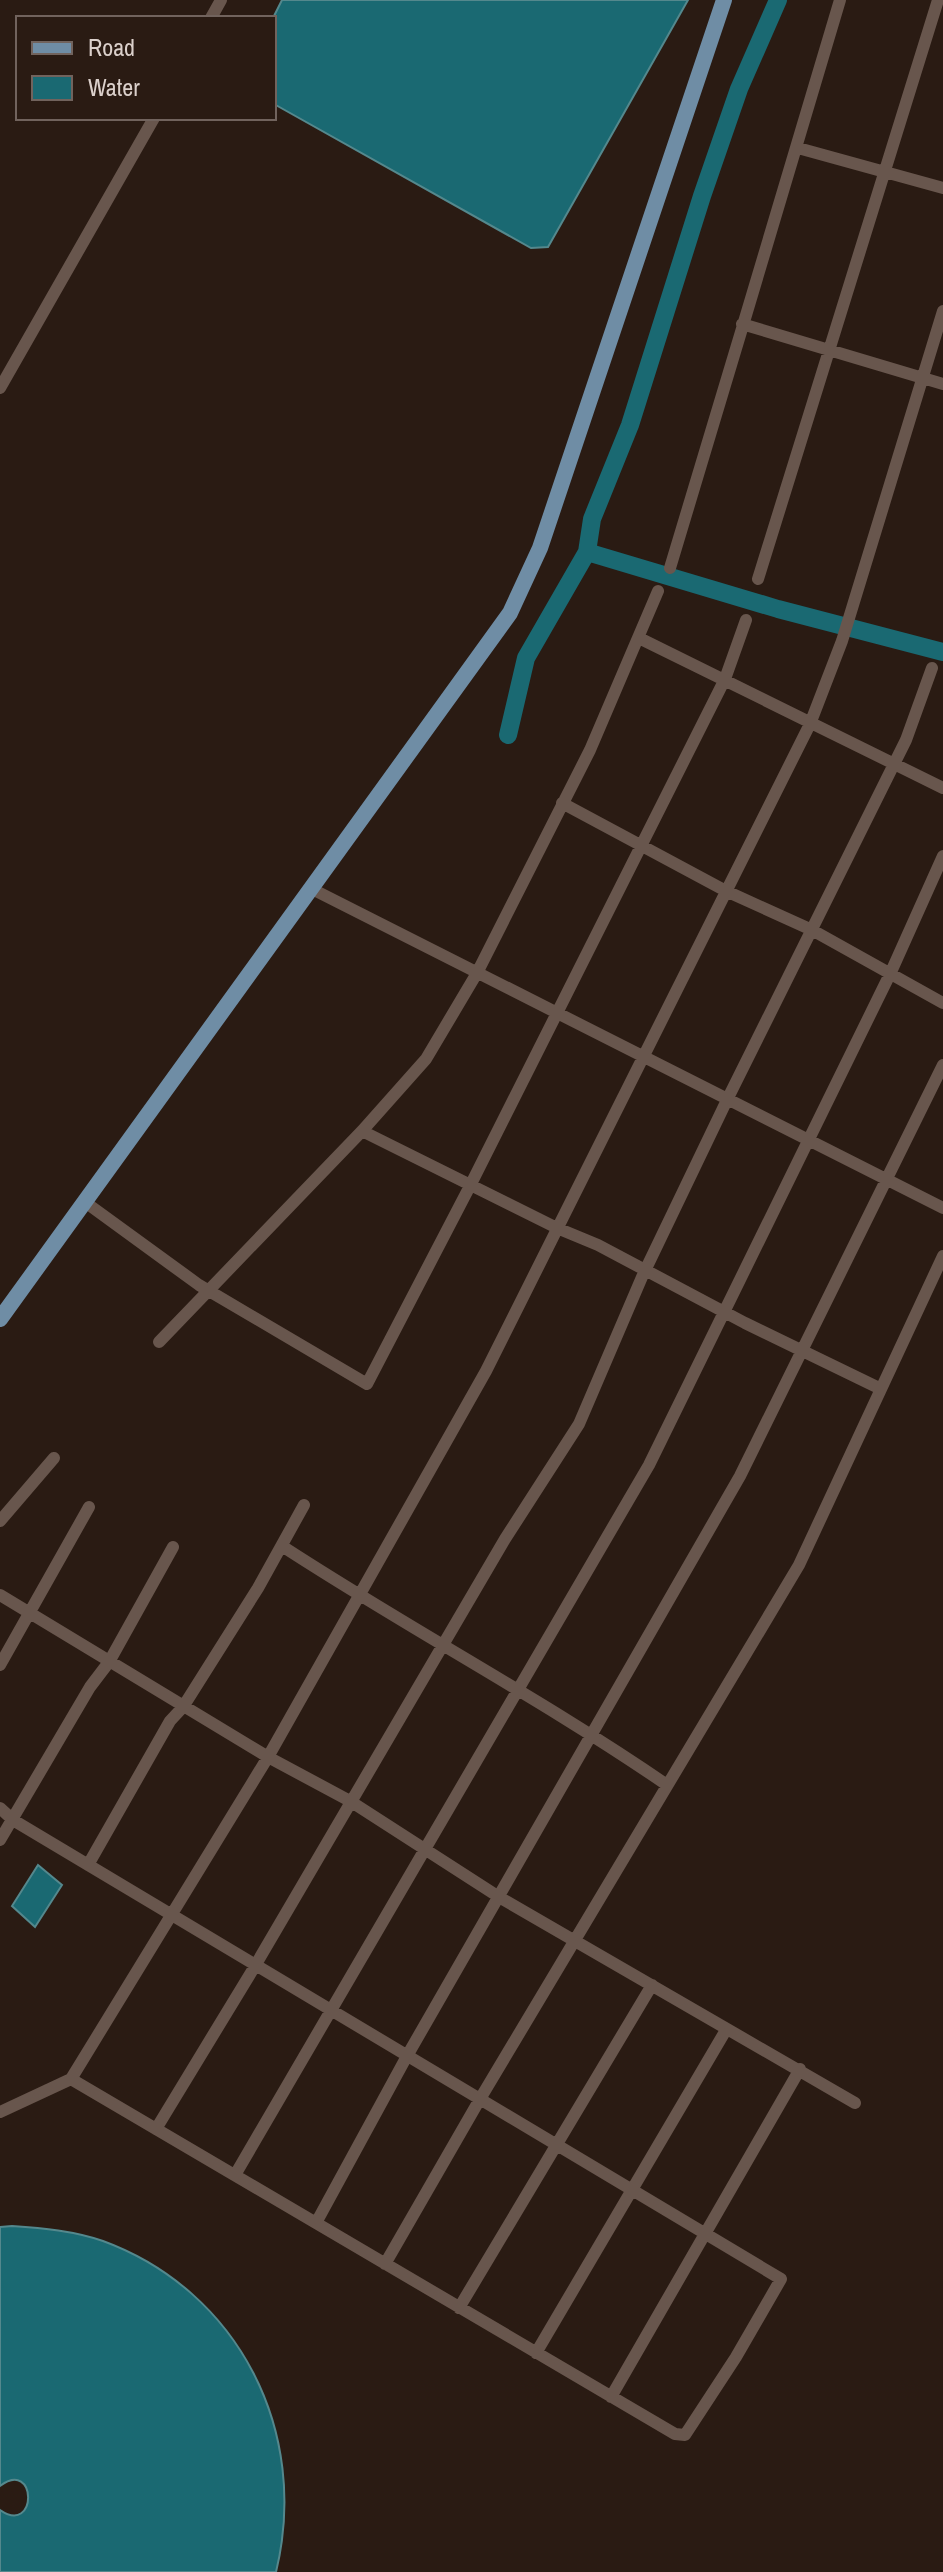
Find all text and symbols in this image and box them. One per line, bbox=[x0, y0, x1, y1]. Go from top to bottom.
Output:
legend bbox=[16, 16, 276, 120]
text: Road bbox=[88, 31, 135, 63]
text: Water bbox=[88, 71, 140, 103]

